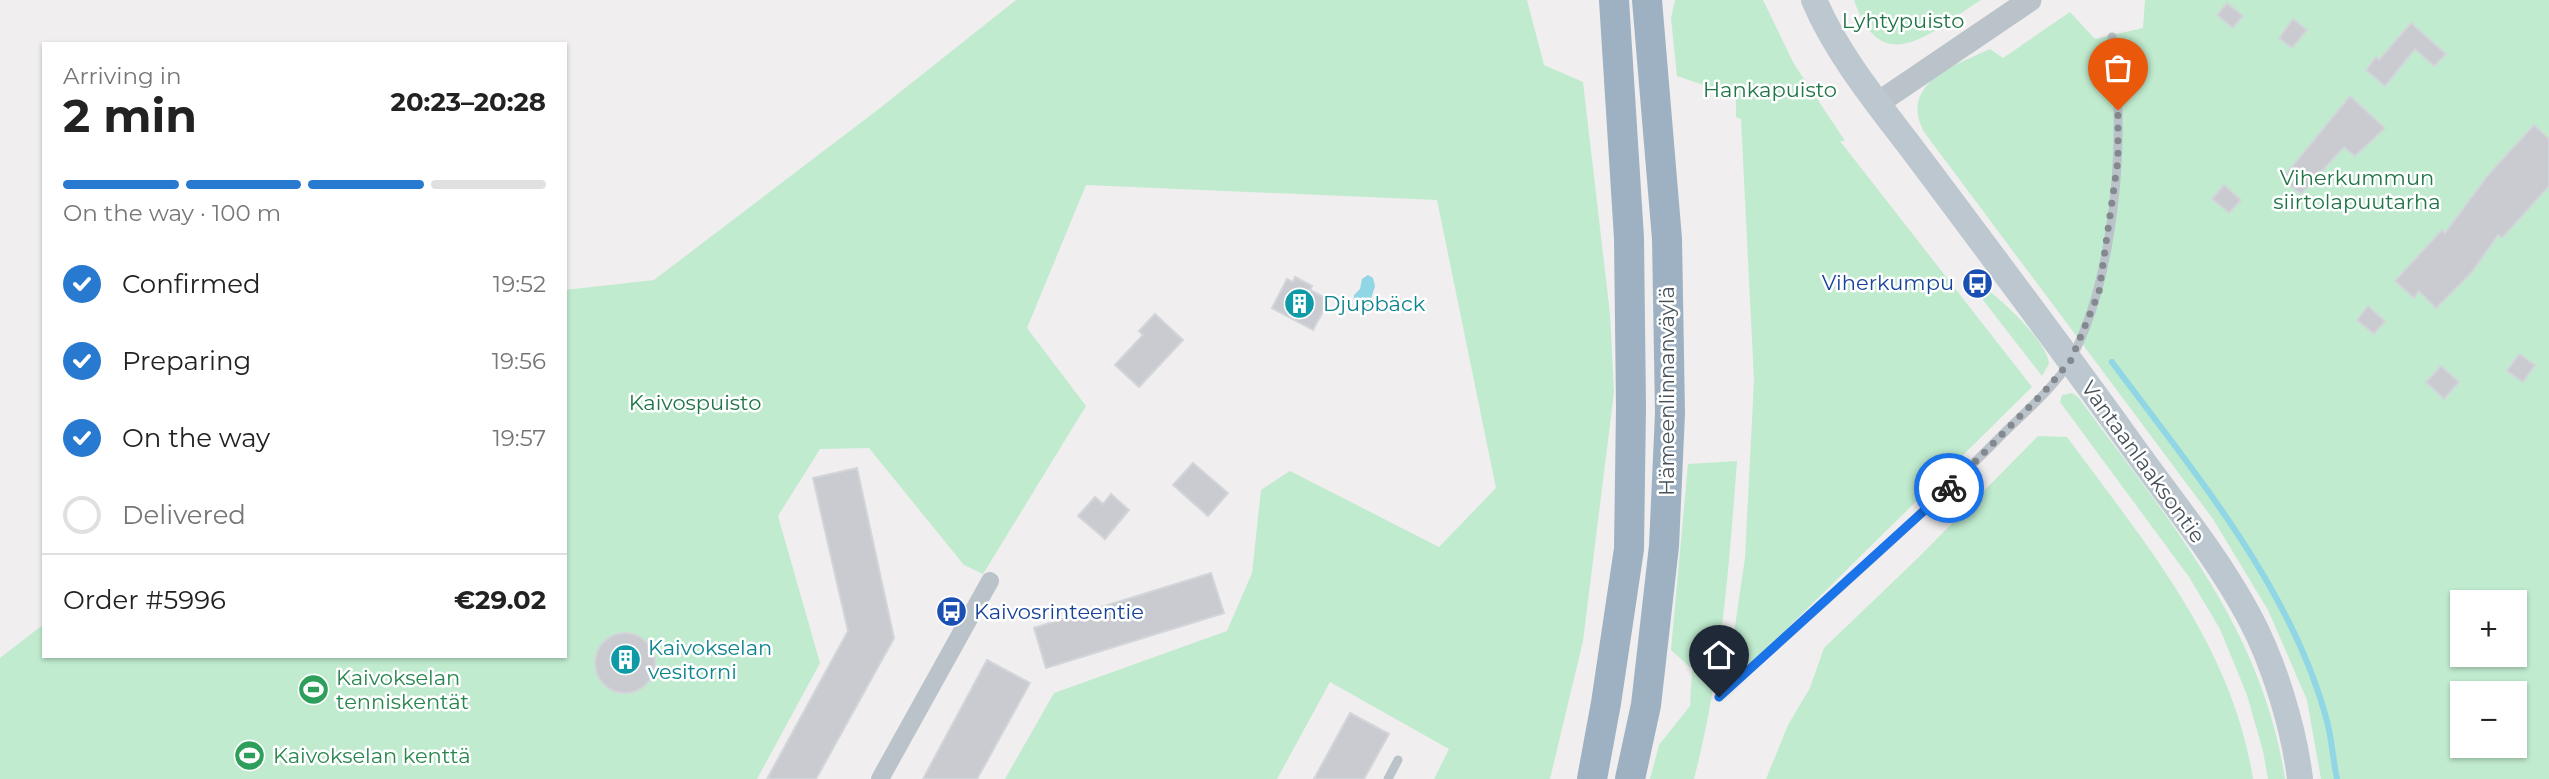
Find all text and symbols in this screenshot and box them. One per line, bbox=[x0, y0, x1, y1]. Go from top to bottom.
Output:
park label: Lyhtypuisto bbox=[1842, 8, 1964, 33]
pin bbox=[2088, 38, 2148, 110]
icon: bag bbox=[2099, 49, 2137, 87]
text: Arriving in bbox=[63, 62, 182, 90]
park label: Hankapuisto bbox=[1703, 77, 1837, 102]
text: 20:23–20:28 bbox=[391, 86, 546, 118]
text: 2 min bbox=[63, 87, 197, 144]
park label: Viherkummun siirtolapuutarha bbox=[2273, 165, 2441, 214]
text: On the way · 100 m bbox=[63, 199, 281, 227]
icon: check bbox=[63, 265, 101, 303]
bus stop icon: Viherkumpu bbox=[1960, 266, 1994, 300]
text: Confirmed bbox=[122, 268, 261, 300]
text: 19:52 bbox=[493, 270, 546, 298]
place label: Viherkumpu bbox=[1822, 270, 1954, 295]
street label: Hämeenlinnanväylä bbox=[1654, 286, 1679, 496]
building icon: Djupbäck bbox=[1283, 287, 1317, 321]
place label: Djupbäck bbox=[1323, 291, 1426, 316]
icon: check bbox=[63, 342, 101, 380]
text: Preparing bbox=[122, 345, 251, 377]
text: 19:56 bbox=[492, 347, 546, 375]
street label: Vantaanlaaksontie bbox=[2076, 376, 2211, 548]
park label: Kaivospuisto bbox=[629, 390, 761, 415]
icon: check bbox=[63, 419, 101, 457]
text: On the way bbox=[122, 422, 270, 454]
text: 19:57 bbox=[493, 424, 546, 452]
courier bbox=[1914, 453, 1984, 523]
icon: bike bbox=[1930, 469, 1968, 507]
text: Delivered bbox=[122, 499, 246, 531]
text: Order #5996 bbox=[63, 584, 226, 616]
text: €29.02 bbox=[454, 584, 546, 616]
map controls bbox=[2450, 590, 2527, 758]
button: + bbox=[2450, 590, 2527, 667]
bus stop icon: Kaivosrinteentie bbox=[934, 595, 968, 629]
place label: Kaivosrinteentie bbox=[974, 599, 1144, 624]
pin bbox=[1689, 625, 1749, 697]
place label: Kaivokselan vesitorni bbox=[648, 635, 772, 684]
icon: home bbox=[1700, 636, 1738, 674]
building icon: Kaivokselan vesitorni bbox=[608, 643, 642, 677]
place label: Kaivokselan tenniskentät bbox=[336, 665, 469, 714]
sports icon: Kaivokselan tenniskentät bbox=[296, 673, 330, 707]
button: − bbox=[2450, 681, 2527, 758]
sports icon: Kaivokselan kenttä bbox=[233, 739, 267, 773]
place label: Kaivokselan kenttä bbox=[273, 743, 471, 768]

